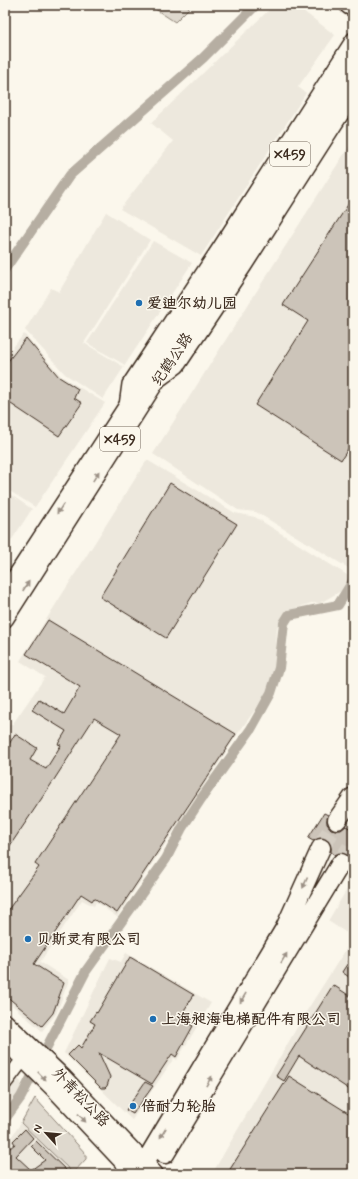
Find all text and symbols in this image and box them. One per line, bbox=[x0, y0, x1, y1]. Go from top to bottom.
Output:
road number: X459 bbox=[270, 142, 310, 166]
place label: 爱迪尔幼儿园 bbox=[147, 294, 237, 314]
marker: 爱迪尔幼儿园 bbox=[134, 298, 144, 308]
street label: 纪鹤公路 bbox=[148, 329, 198, 390]
road number: X459 bbox=[100, 427, 140, 451]
one-way arrow bbox=[92, 471, 100, 481]
one-way arrow bbox=[56, 503, 63, 515]
one-way arrow bbox=[23, 580, 30, 592]
one-way arrow bbox=[301, 878, 307, 890]
place label: 贝斯灵有限公司 bbox=[36, 930, 141, 950]
marker: 贝斯灵有限公司 bbox=[23, 934, 33, 944]
one-way arrow bbox=[280, 953, 288, 963]
one-way arrow bbox=[240, 992, 247, 1004]
place label: 上海昶海电梯配件有限公司 bbox=[161, 1010, 341, 1030]
marker: 上海昶海电梯配件有限公司 bbox=[148, 1014, 158, 1024]
street label: 外青松公路 bbox=[47, 1064, 114, 1132]
one-way arrow bbox=[37, 1071, 47, 1081]
one-way arrow bbox=[206, 1075, 213, 1087]
place label: 倍耐力轮胎 bbox=[141, 1097, 216, 1117]
marker: 倍耐力轮胎 bbox=[128, 1101, 138, 1111]
north arrow bbox=[26, 1113, 66, 1153]
one-way arrow bbox=[77, 1113, 87, 1123]
text: N bbox=[30, 1122, 46, 1135]
one-way arrow bbox=[159, 1128, 166, 1139]

